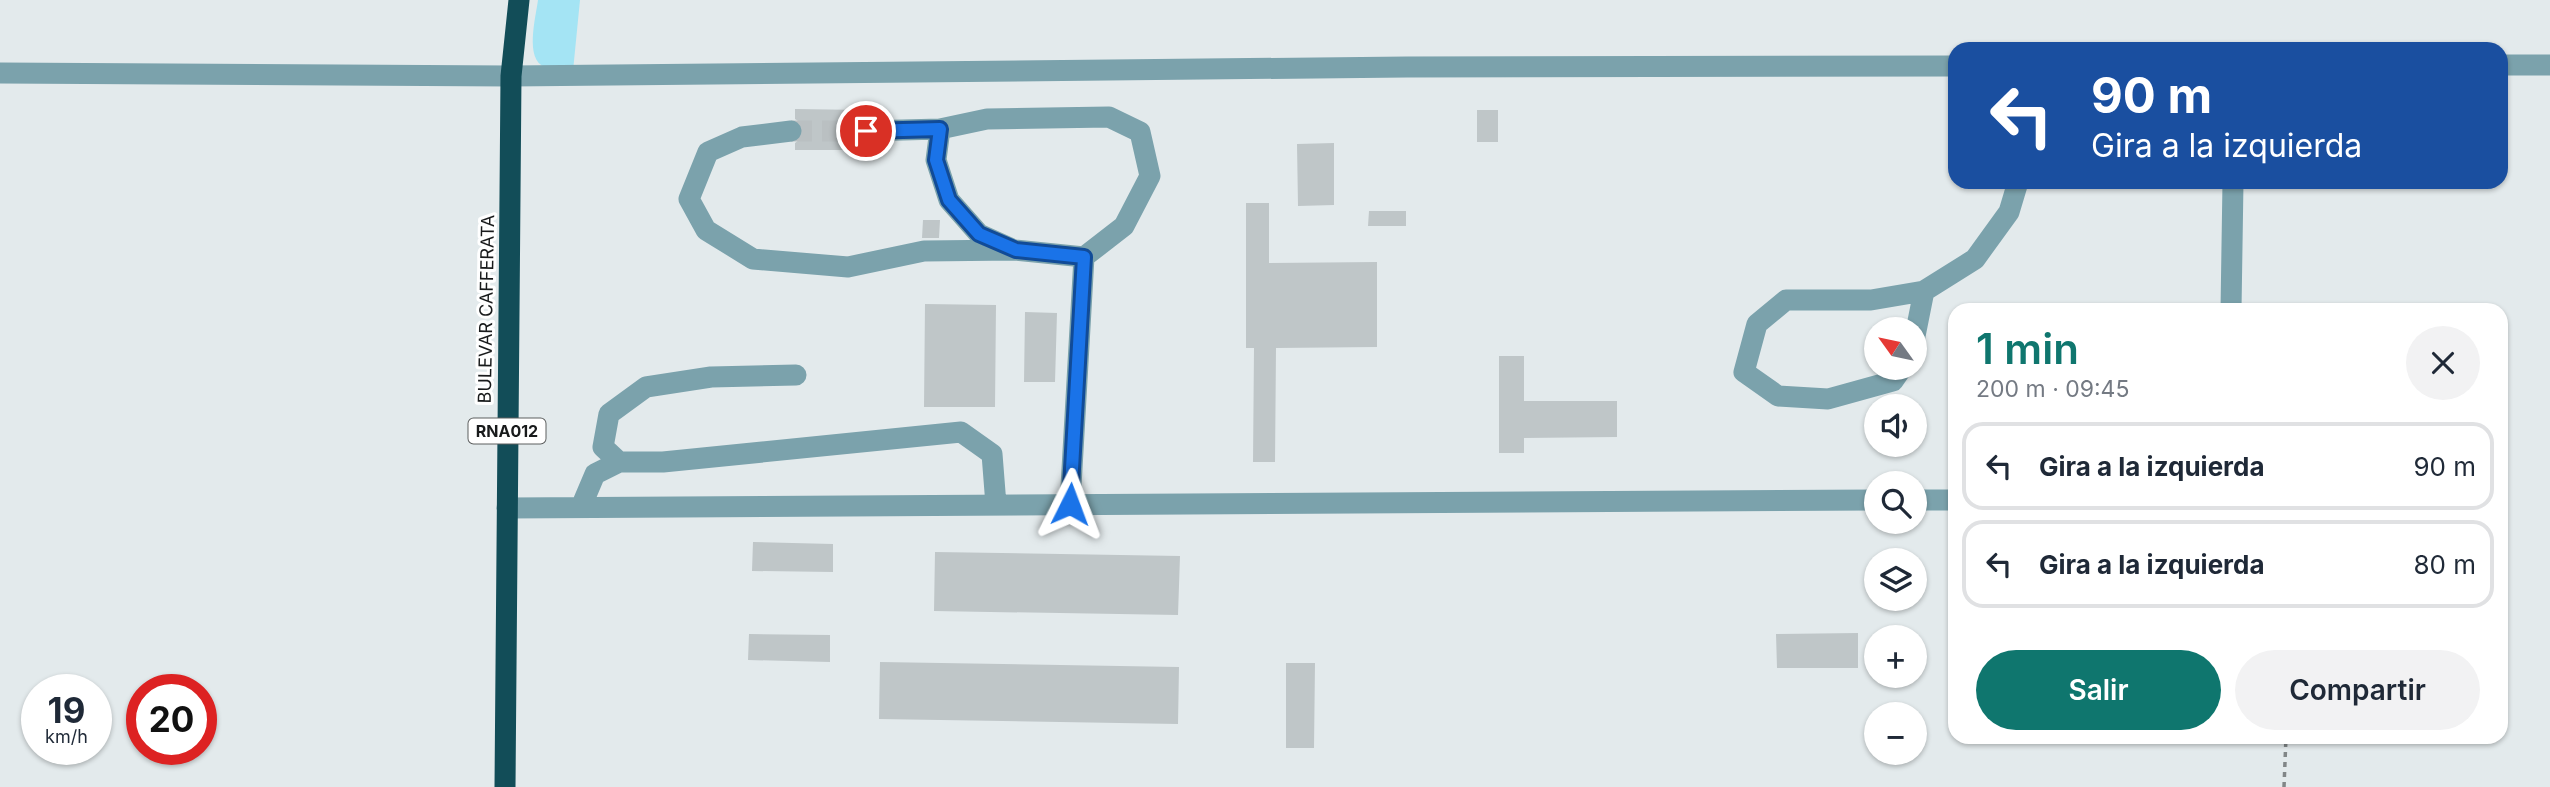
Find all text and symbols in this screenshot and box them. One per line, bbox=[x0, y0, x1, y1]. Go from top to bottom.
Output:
text: 90 m bbox=[2091, 66, 2212, 125]
icon: left bbox=[1976, 70, 2067, 161]
pin bbox=[836, 101, 896, 161]
icon: arrive bbox=[847, 112, 885, 150]
text: Gira a la izquierda bbox=[2091, 126, 2362, 165]
street label: BULEVAR CAFFERATA bbox=[474, 214, 498, 404]
north arrow bbox=[1864, 317, 1927, 380]
map controls bbox=[1864, 317, 1927, 765]
text: 1 min bbox=[1976, 323, 2079, 374]
button: close bbox=[2406, 326, 2480, 400]
text: 200 m · 09:45 bbox=[1976, 375, 2129, 403]
button: sound bbox=[1864, 394, 1927, 457]
road number: RNA012 bbox=[468, 418, 546, 444]
icon: left bbox=[1980, 447, 2018, 485]
text: Gira a la izquierda bbox=[2039, 451, 2265, 482]
text: 90 m bbox=[2413, 451, 2476, 482]
position arrow bbox=[1033, 467, 1107, 541]
button: search bbox=[1864, 471, 1927, 534]
icon: left bbox=[1980, 545, 2018, 583]
button: layers bbox=[1864, 548, 1927, 611]
text: Gira a la izquierda bbox=[2039, 549, 2265, 580]
text: 80 m bbox=[2413, 549, 2476, 580]
button: + bbox=[1864, 625, 1927, 688]
button: Salir bbox=[1976, 650, 2221, 730]
button: Compartir bbox=[2235, 650, 2480, 730]
speed limit sign: 20 bbox=[126, 674, 217, 765]
text: 19 bbox=[48, 689, 85, 731]
button: − bbox=[1864, 702, 1927, 765]
text: km/h bbox=[45, 726, 88, 747]

